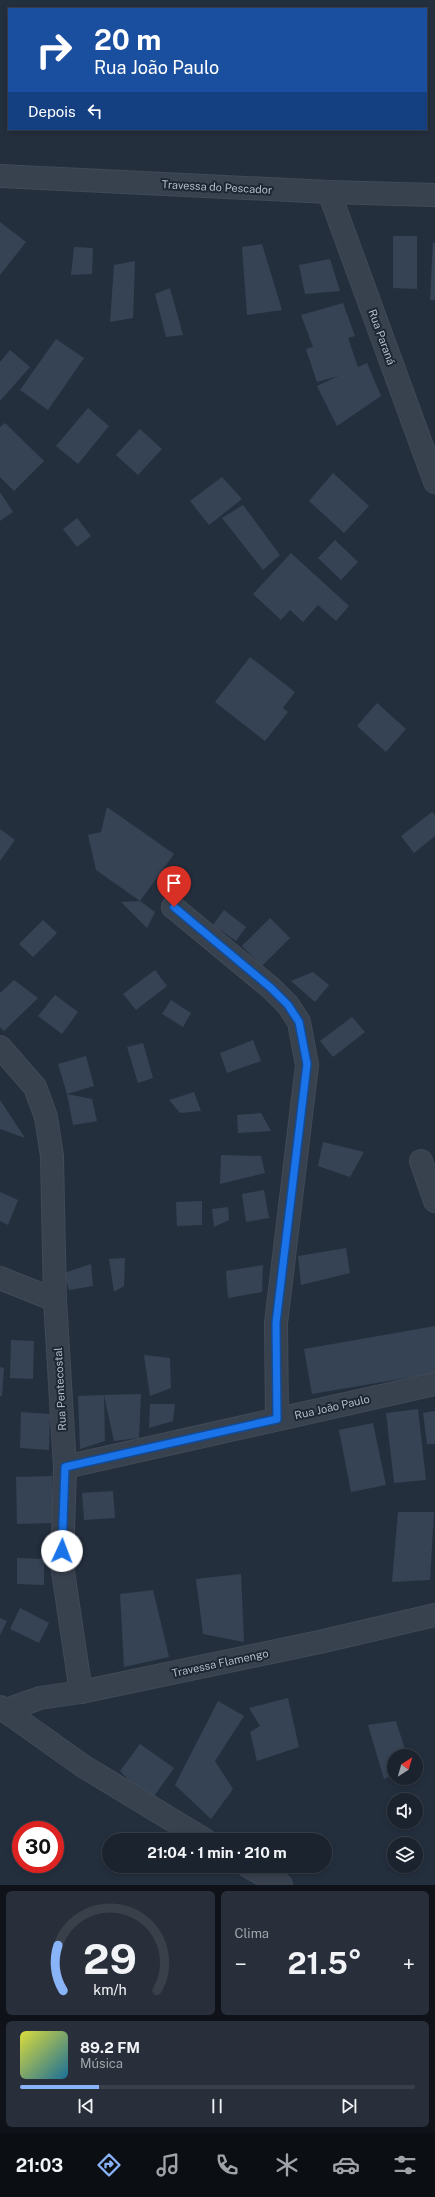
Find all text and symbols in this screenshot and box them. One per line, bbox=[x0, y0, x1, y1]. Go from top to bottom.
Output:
text: 20 m bbox=[94, 23, 161, 56]
icon: right bbox=[28, 24, 80, 76]
text: Rua João Paulo bbox=[94, 57, 219, 78]
icon: left bbox=[84, 100, 106, 122]
text: Depois bbox=[28, 103, 76, 120]
street label: Travessa do Pescador bbox=[161, 178, 273, 196]
street label: Rua Paraná bbox=[366, 308, 398, 366]
pin bbox=[157, 866, 191, 907]
icon: arrive bbox=[163, 872, 185, 894]
street label: Rua Pentecostal bbox=[52, 1347, 68, 1431]
street label: Rua João Paulo bbox=[293, 1393, 371, 1421]
position arrow bbox=[41, 1530, 83, 1572]
street label: Travessa Flamengo bbox=[171, 1647, 269, 1679]
north arrow bbox=[387, 1749, 423, 1785]
map controls bbox=[387, 1749, 423, 1873]
button: sound bbox=[387, 1793, 423, 1829]
speed limit sign: 30 bbox=[12, 1821, 64, 1873]
button: layers bbox=[387, 1837, 423, 1873]
text: 21:04 · 1 min · 210 m bbox=[147, 1844, 287, 1861]
text: Clima bbox=[235, 1926, 269, 1941]
text: 29 bbox=[83, 1934, 137, 1983]
text: 21.5° bbox=[288, 1945, 362, 1981]
text: − bbox=[235, 1951, 247, 1977]
text: + bbox=[403, 1951, 415, 1977]
text: km/h bbox=[93, 1981, 127, 1998]
text: 89.2 FM bbox=[80, 2039, 140, 2056]
text: Música bbox=[80, 2056, 123, 2071]
icon: previous bbox=[75, 2095, 97, 2117]
icon: pause bbox=[206, 2095, 228, 2117]
icon: next bbox=[338, 2095, 360, 2117]
icon: directions bbox=[95, 2151, 123, 2179]
icon: music bbox=[154, 2151, 182, 2179]
icon: phone bbox=[213, 2151, 241, 2179]
icon: climate bbox=[273, 2151, 301, 2179]
icon: car bbox=[332, 2151, 360, 2179]
icon: filters bbox=[391, 2151, 419, 2179]
text: 21:03 bbox=[16, 2155, 63, 2176]

